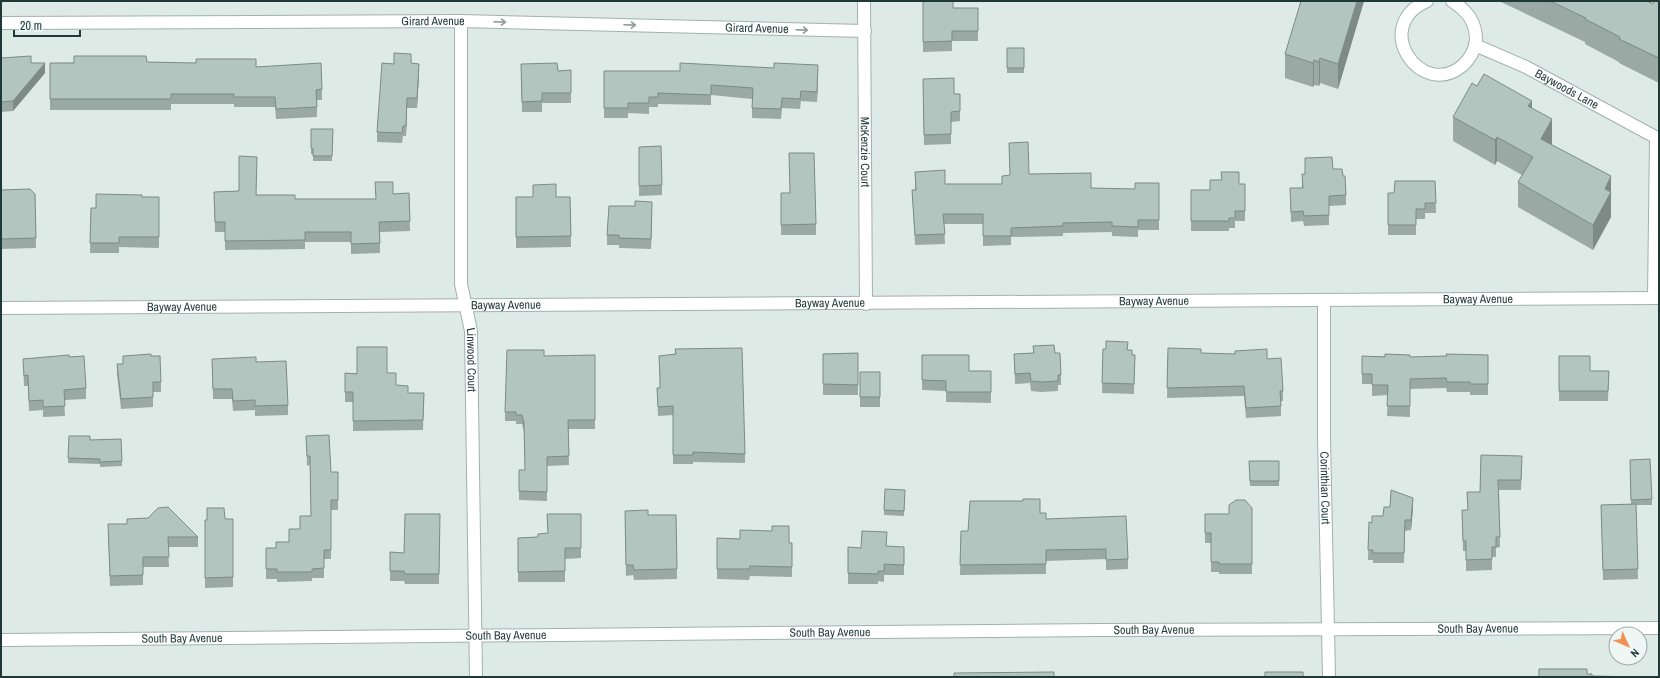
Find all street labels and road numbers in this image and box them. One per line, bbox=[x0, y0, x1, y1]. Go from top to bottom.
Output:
street label: Girard Avenue bbox=[401, 13, 465, 29]
street label: Girard Avenue bbox=[725, 20, 789, 37]
street label: Baywoods Lane bbox=[1532, 65, 1602, 113]
street label: McKenzie Court bbox=[857, 117, 873, 188]
street label: Bayway Avenue bbox=[1443, 291, 1513, 307]
street label: Bayway Avenue bbox=[1119, 293, 1189, 309]
street label: Bayway Avenue bbox=[795, 295, 865, 311]
street label: Bayway Avenue bbox=[471, 297, 541, 313]
street label: Bayway Avenue bbox=[147, 299, 217, 315]
street label: Linwood Court bbox=[463, 326, 480, 392]
street label: Corinthian Court bbox=[1316, 451, 1334, 525]
street label: South Bay Avenue bbox=[1437, 621, 1518, 637]
street label: South Bay Avenue bbox=[1113, 622, 1194, 638]
street label: South Bay Avenue bbox=[789, 624, 871, 641]
street label: South Bay Avenue bbox=[465, 627, 547, 644]
street label: South Bay Avenue bbox=[141, 630, 223, 647]

